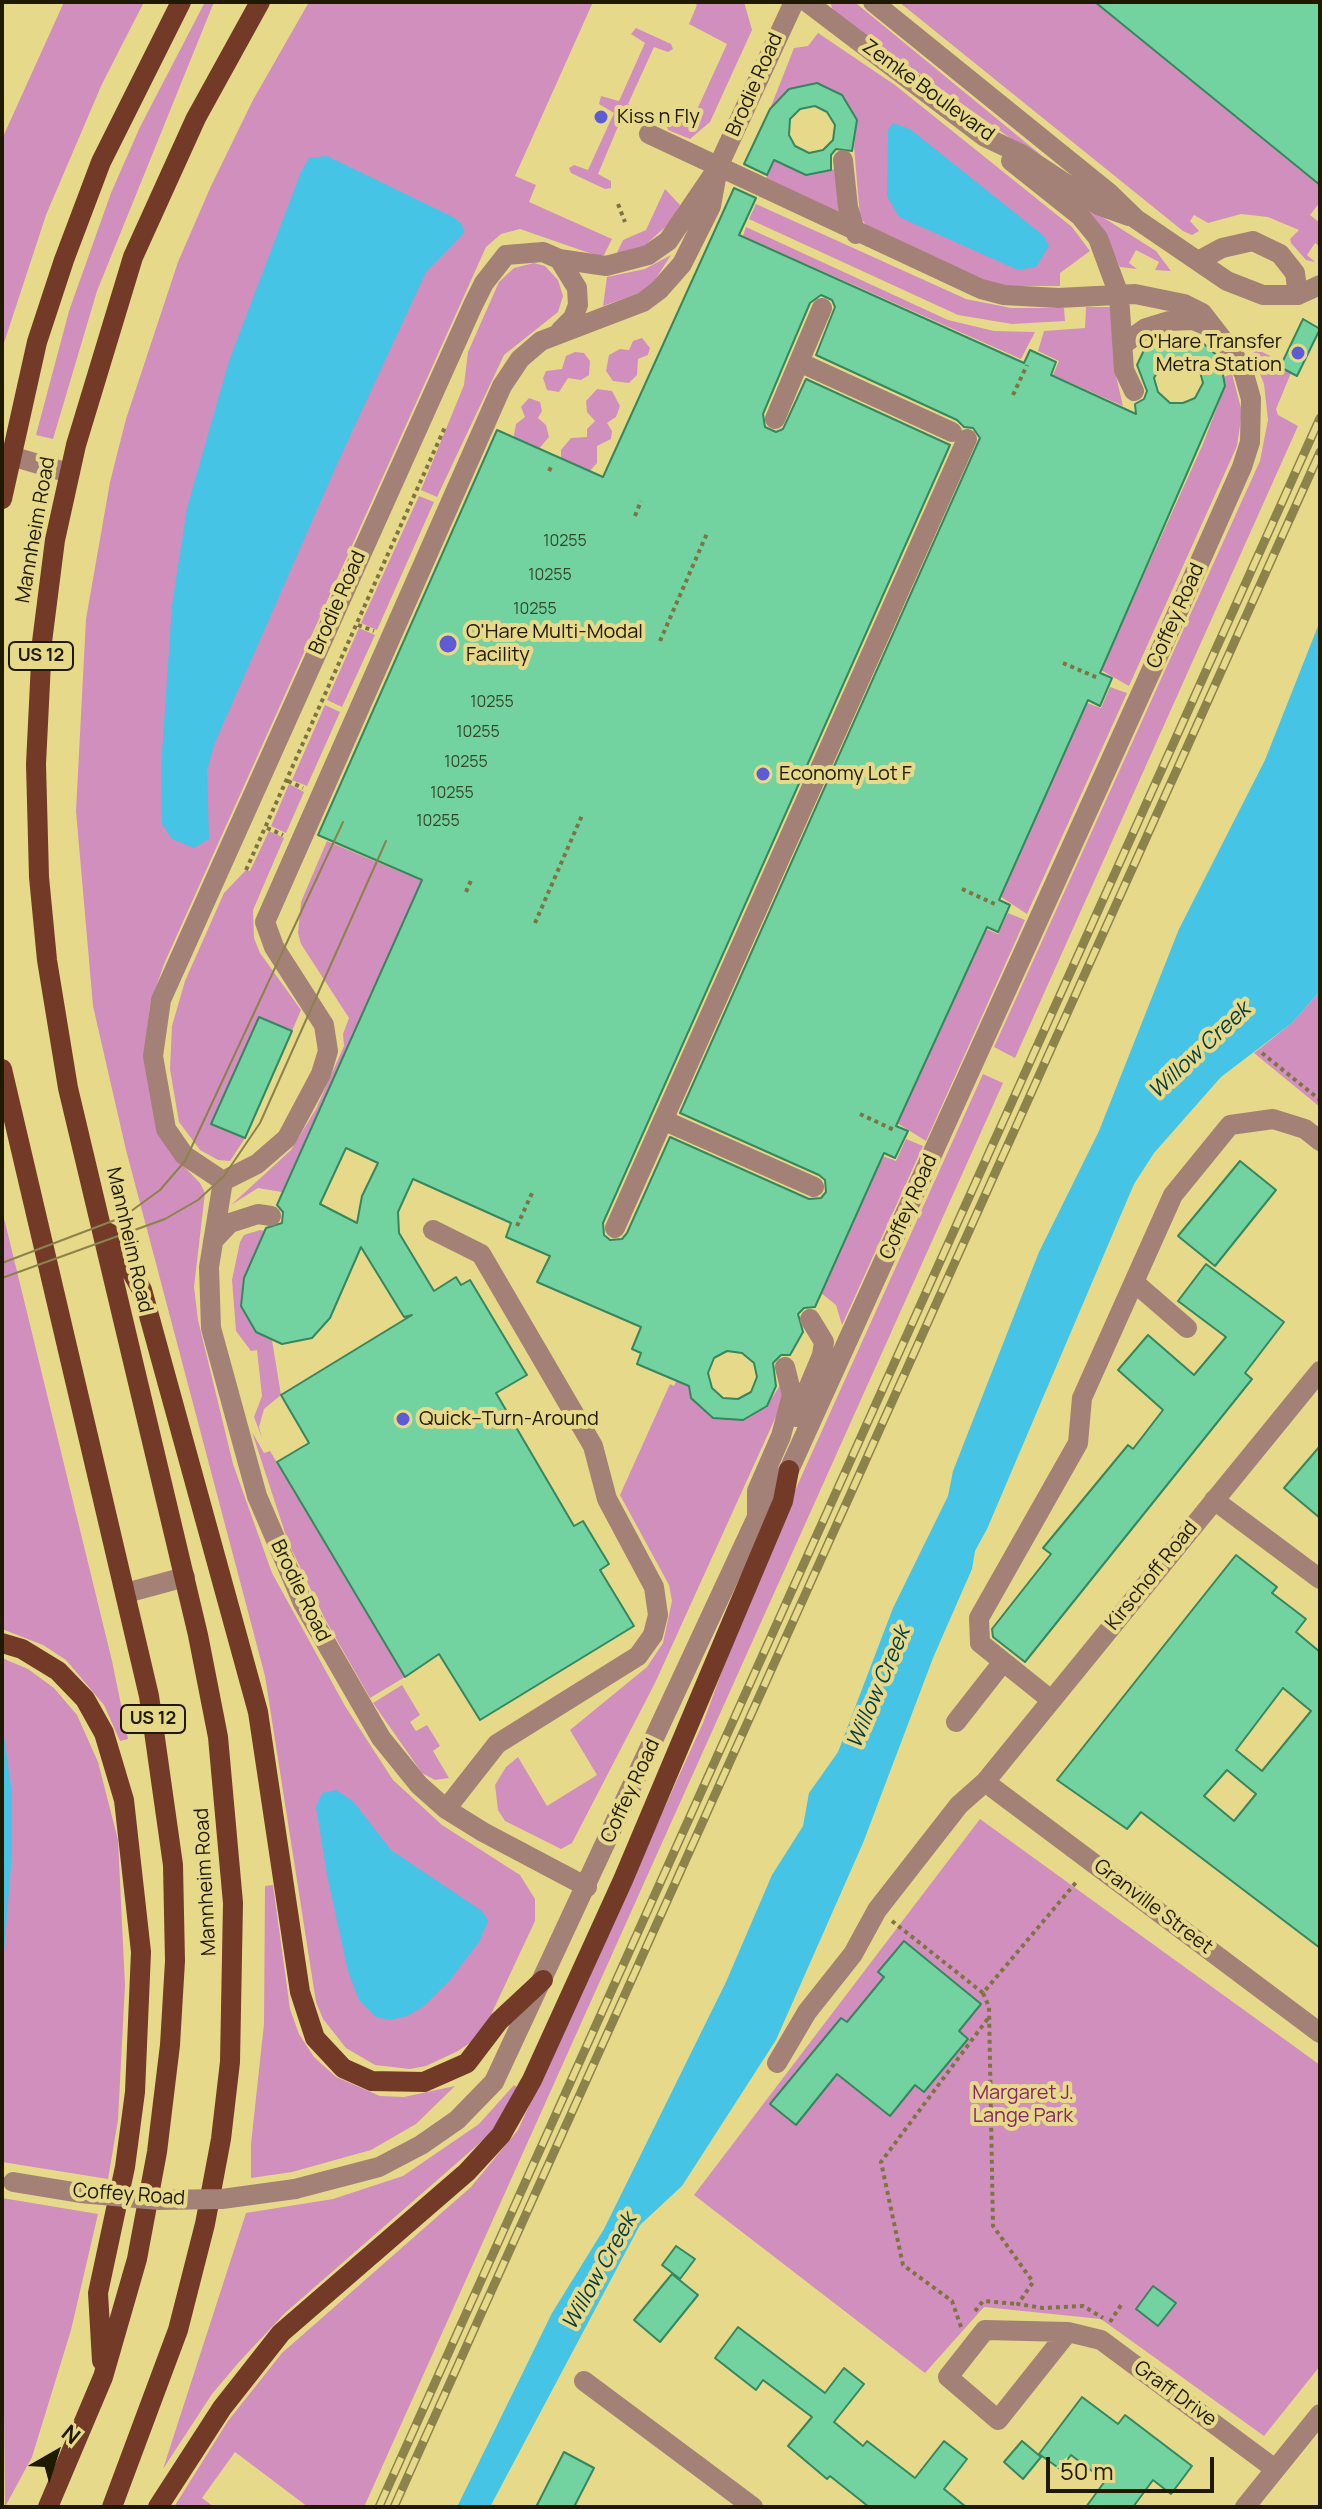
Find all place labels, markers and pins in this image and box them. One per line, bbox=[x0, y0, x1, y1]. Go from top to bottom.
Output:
place label: Kiss n Fly bbox=[617, 105, 700, 129]
marker: Kiss n Fly bbox=[592, 108, 610, 126]
place label: O'Hare Transfer Metra Station bbox=[1139, 330, 1282, 377]
marker: O'Hare Transfer Metra Station bbox=[1289, 344, 1307, 362]
place label: O'Hare Multi-Modal Facility bbox=[466, 620, 643, 667]
marker: O'Hare Multi-Modal Facility bbox=[437, 633, 459, 655]
place label: Economy Lot F bbox=[779, 762, 912, 786]
marker: Economy Lot F bbox=[754, 765, 772, 783]
place label: Quick–Turn-Around bbox=[419, 1407, 599, 1431]
marker: Quick–Turn-Around bbox=[394, 1410, 412, 1428]

